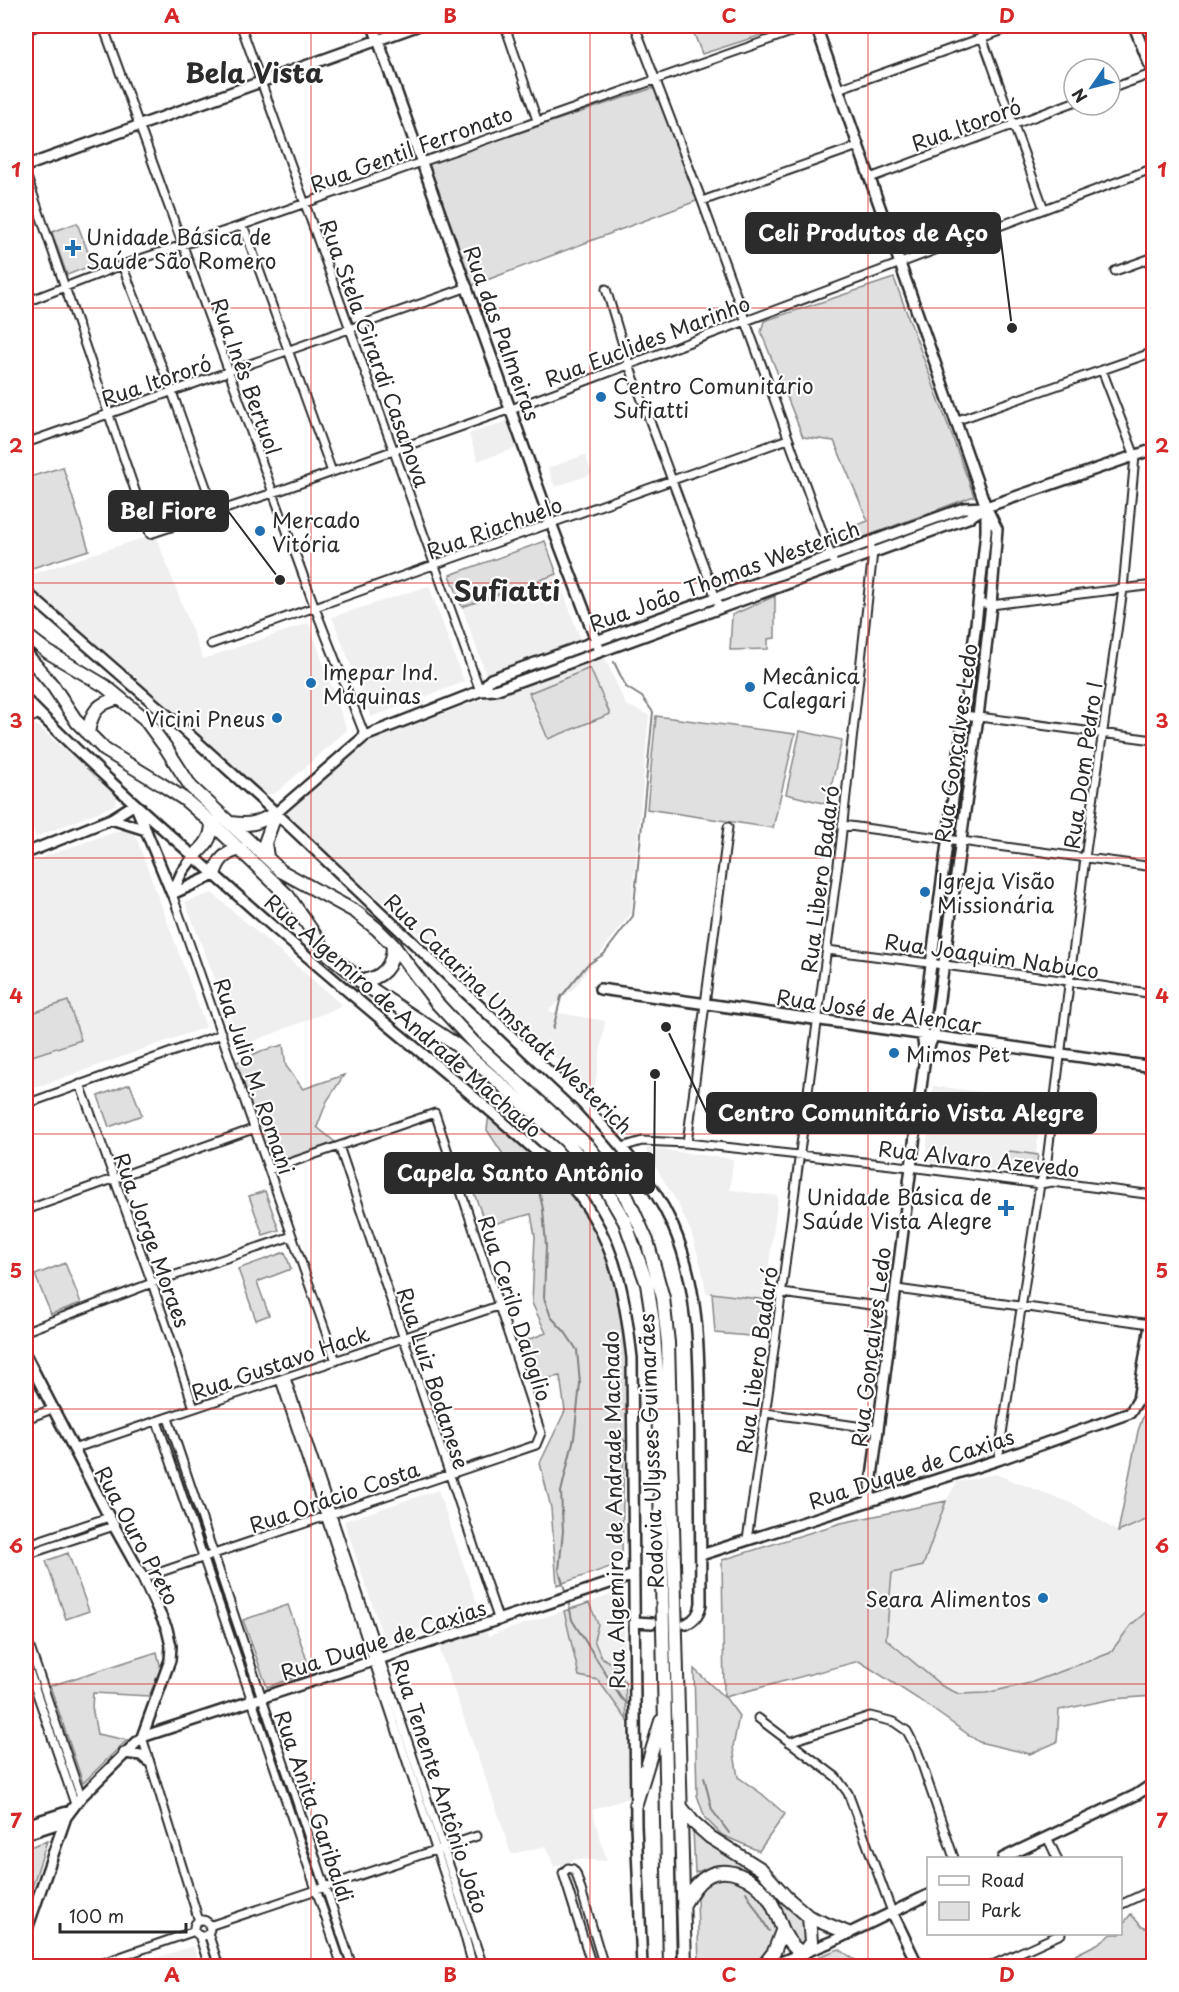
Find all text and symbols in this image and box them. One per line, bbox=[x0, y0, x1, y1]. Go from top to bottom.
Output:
text: A bbox=[164, 0, 180, 30]
text: B bbox=[443, 0, 457, 30]
text: C bbox=[721, 0, 737, 30]
text: D bbox=[999, 0, 1015, 30]
district label: Bela Vista bbox=[185, 51, 324, 92]
north arrow bbox=[1062, 57, 1122, 117]
text: N bbox=[1065, 84, 1092, 108]
street label: Rua Itororó bbox=[907, 89, 1025, 159]
street label: Rua Gentil Ferronato bbox=[305, 96, 517, 200]
text: 1 bbox=[11, 154, 21, 184]
text: 1 bbox=[1157, 154, 1167, 184]
callout: Celi Produtos de Aço bbox=[746, 213, 1000, 253]
street label: Rua Stela Girardi Casanova bbox=[313, 215, 440, 492]
text: Celi Produtos de Aço bbox=[758, 215, 988, 248]
place label: Unidade Básica de Saúde São Romero bbox=[86, 220, 276, 276]
marker: Unidade Básica de Saúde São Romero bbox=[64, 239, 82, 257]
street label: Rua das Palmeiras bbox=[456, 241, 550, 425]
street label: Rua Euclides Marinho bbox=[540, 286, 754, 394]
street label: Rua Inês Bertuol bbox=[204, 293, 290, 459]
street label: Rua Itororó bbox=[97, 346, 215, 414]
place label: Centro Comunitário Sufiatti bbox=[613, 369, 814, 425]
marker: Centro Comunitário Sufiatti bbox=[594, 390, 608, 404]
text: 2 bbox=[9, 430, 23, 460]
text: 2 bbox=[1155, 430, 1169, 460]
street label: Rua Riachuelo bbox=[422, 488, 566, 566]
callout: Bel Fiore bbox=[109, 491, 228, 531]
text: Bel Fiore bbox=[120, 493, 216, 526]
place label: Mercado Vitória bbox=[272, 503, 360, 559]
street label: Rua João Thomas Westerich bbox=[584, 511, 864, 639]
marker: Mercado Vitória bbox=[253, 524, 267, 538]
district label: Sufiatti bbox=[454, 569, 560, 610]
street label: Rua Gonçalves Ledo bbox=[925, 641, 985, 845]
place label: Imepar Ind. Máquinas bbox=[323, 655, 439, 711]
place label: Mecânica Calegari bbox=[762, 659, 861, 715]
marker: Imepar Ind. Máquinas bbox=[304, 676, 318, 690]
street label: Rua Dom Pedro I bbox=[1054, 679, 1110, 851]
marker: Mecânica Calegari bbox=[743, 680, 757, 694]
place label: Vicini Pneus bbox=[145, 702, 265, 734]
text: 3 bbox=[9, 705, 23, 735]
text: 3 bbox=[1155, 705, 1169, 735]
marker: Vicini Pneus bbox=[270, 711, 284, 725]
street label: Rua Libero Badaró bbox=[792, 783, 846, 975]
place label: Igreja Visão Missionária bbox=[937, 864, 1055, 920]
street label: Rua Algemiro de Andrade Machado bbox=[258, 885, 550, 1145]
street label: Rua Catarina Umstadt Westerich bbox=[378, 885, 640, 1141]
marker: Igreja Visão Missionária bbox=[918, 885, 932, 899]
street label: Rua Joaquim Nabuco bbox=[883, 924, 1101, 986]
street label: Rua Julio M. Romani bbox=[206, 973, 304, 1179]
text: 4 bbox=[9, 980, 23, 1010]
street label: Rua José de Alencar bbox=[775, 980, 984, 1040]
text: 4 bbox=[1155, 980, 1169, 1010]
place label: Mimos Pet bbox=[906, 1037, 1010, 1069]
marker: Mimos Pet bbox=[887, 1046, 901, 1060]
callout: Centro Comunitário Vista Alegre bbox=[707, 1093, 1096, 1133]
text: Centro Comunitário Vista Alegre bbox=[718, 1095, 1084, 1128]
street label: Rua Alvaro Azevedo bbox=[877, 1132, 1081, 1184]
street label: Rua Jorge Moraes bbox=[106, 1148, 200, 1332]
callout: Capela Santo Antônio bbox=[385, 1153, 654, 1193]
text: Capela Santo Antônio bbox=[397, 1155, 643, 1188]
place label: Unidade Básica de Saúde Vista Alegre bbox=[802, 1180, 992, 1236]
marker: Unidade Básica de Saúde Vista Alegre bbox=[997, 1199, 1015, 1217]
street label: Rua Cerilo Daloglio bbox=[471, 1211, 561, 1405]
street label: Rua Gonçalves Ledo bbox=[842, 1245, 898, 1449]
text: 5 bbox=[10, 1255, 22, 1285]
text: 5 bbox=[1156, 1255, 1168, 1285]
street label: Rua Libero Badaró bbox=[727, 1264, 785, 1456]
street label: Rua Luiz Bodanese bbox=[390, 1283, 478, 1473]
street label: Rodovia Ulysses Guimarães bbox=[629, 1313, 671, 1589]
street label: Rua Gustavo Hack bbox=[187, 1316, 374, 1408]
street label: Rua Algemiro de Andrade Machado bbox=[594, 1330, 632, 1690]
street label: Rua Duque de Caxias bbox=[804, 1420, 1018, 1516]
street label: Rua Orácio Costa bbox=[245, 1452, 423, 1540]
street label: Rua Ouro Preto bbox=[88, 1460, 188, 1610]
text: 6 bbox=[9, 1530, 23, 1560]
text: 6 bbox=[1155, 1530, 1169, 1560]
place label: Seara Alimentos bbox=[866, 1582, 1031, 1614]
street label: Rua Duque de Caxias bbox=[276, 1591, 490, 1687]
marker: Seara Alimentos bbox=[1036, 1591, 1050, 1605]
street label: Rua Tenente Antônio João bbox=[385, 1655, 497, 1917]
street label: Rua Anita Garibaldi bbox=[267, 1706, 363, 1906]
text: 7 bbox=[10, 1805, 22, 1835]
text: 7 bbox=[1156, 1805, 1168, 1835]
legend bbox=[927, 1857, 1122, 1935]
text: Road bbox=[981, 1866, 1025, 1893]
scale bar bbox=[60, 1896, 186, 1934]
text: Park bbox=[981, 1896, 1021, 1923]
text: 100 m bbox=[69, 1902, 124, 1929]
text: A bbox=[164, 1959, 180, 1989]
text: B bbox=[443, 1959, 457, 1989]
text: C bbox=[721, 1959, 737, 1989]
text: D bbox=[999, 1959, 1015, 1989]

